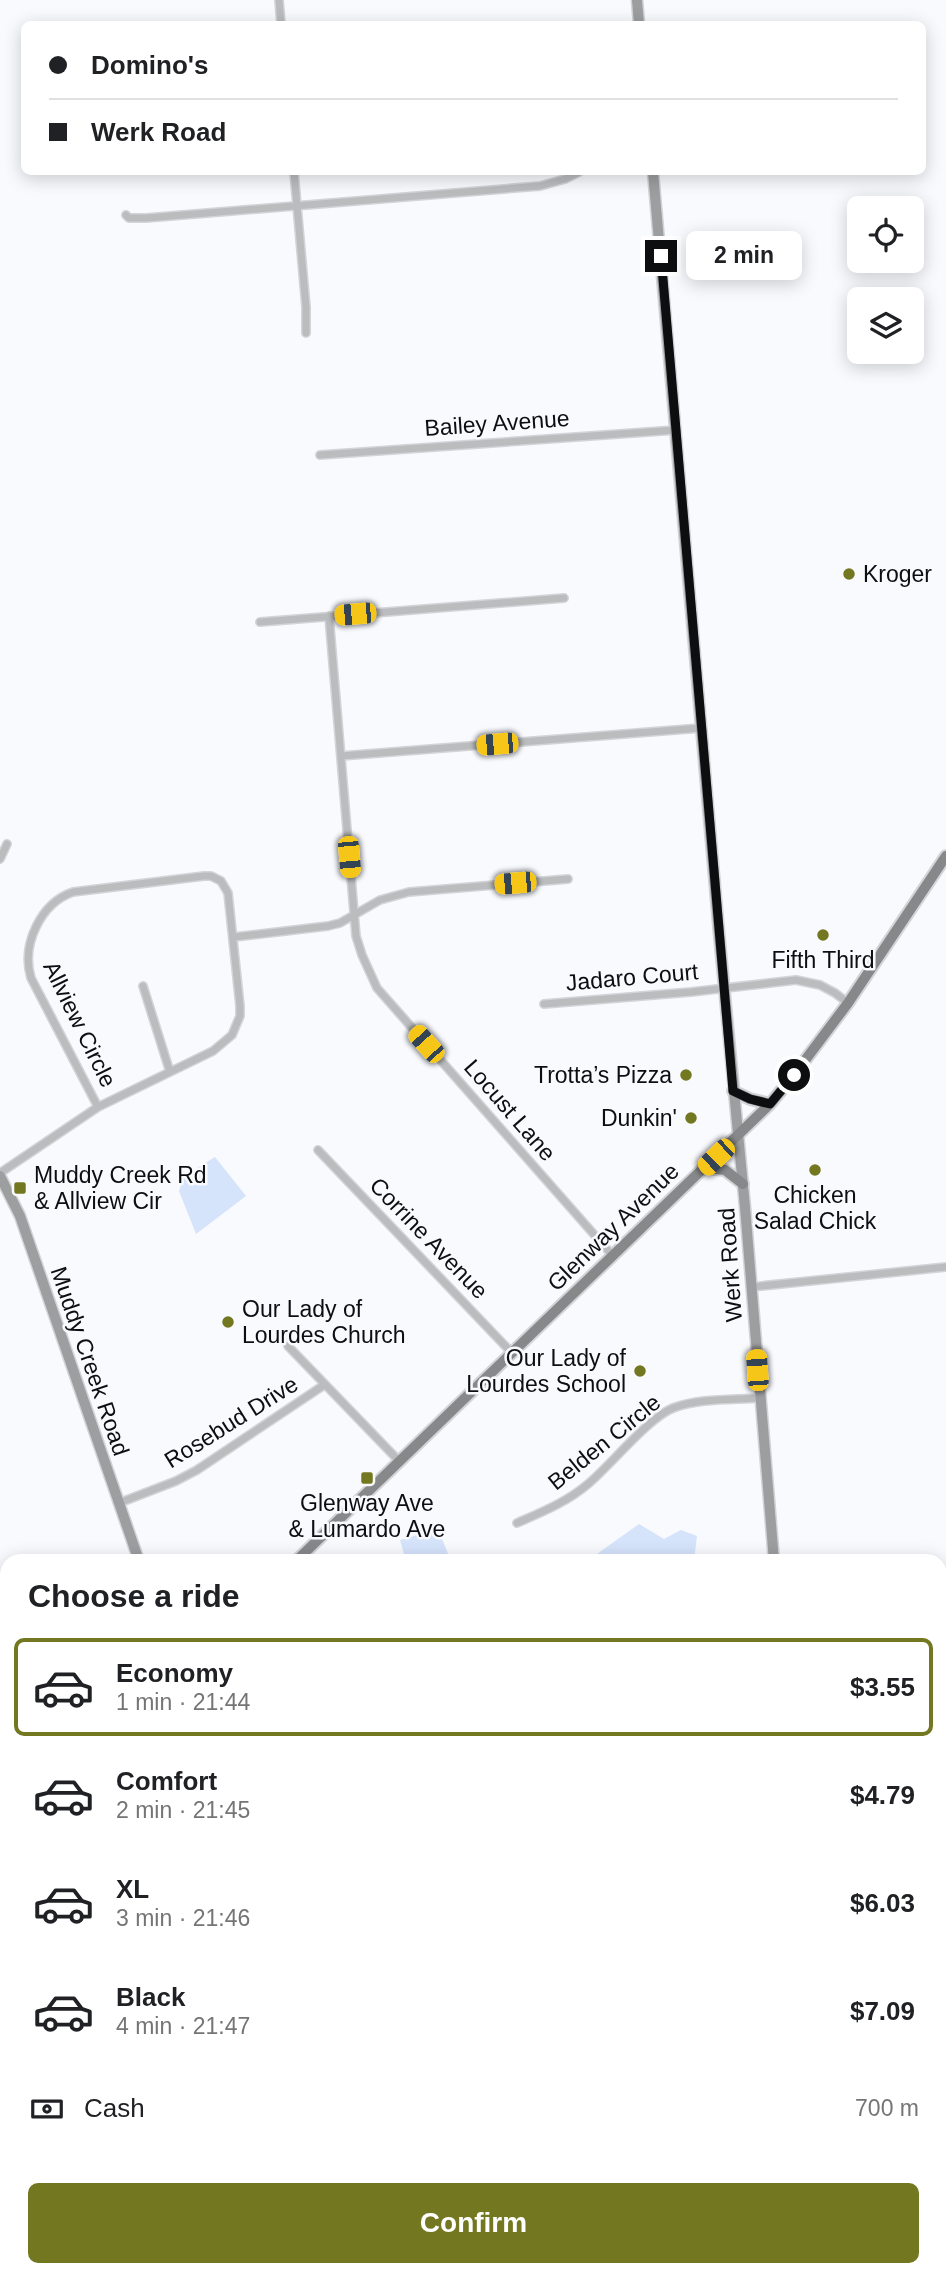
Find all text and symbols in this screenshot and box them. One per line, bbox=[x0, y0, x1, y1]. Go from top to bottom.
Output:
text: Domino's bbox=[91, 50, 208, 80]
text: Werk Road bbox=[91, 117, 226, 147]
map controls bbox=[847, 196, 924, 364]
button: locate bbox=[847, 196, 924, 273]
callout: 2 min bbox=[686, 232, 801, 280]
route end bbox=[645, 240, 677, 272]
text: 2 min bbox=[714, 242, 774, 268]
button: layers bbox=[847, 287, 924, 364]
street label: Bailey Avenue bbox=[424, 405, 570, 441]
place label: Kroger bbox=[863, 561, 932, 587]
marker: Kroger bbox=[841, 566, 857, 582]
car bbox=[334, 602, 377, 626]
car bbox=[476, 732, 519, 756]
car bbox=[337, 835, 362, 879]
car bbox=[494, 871, 537, 895]
marker: Fifth Third bbox=[815, 927, 831, 943]
place label: Fifth Third bbox=[771, 947, 875, 973]
street label: Allview Circle bbox=[38, 957, 122, 1091]
street label: Jadaro Court bbox=[565, 958, 700, 996]
car bbox=[405, 1021, 448, 1067]
street label: Locust Lane bbox=[459, 1054, 561, 1166]
route start bbox=[778, 1059, 810, 1091]
place label: Trotta’s Pizza bbox=[534, 1062, 672, 1088]
marker: Trotta’s Pizza bbox=[678, 1067, 694, 1083]
place label: Dunkin' bbox=[601, 1105, 677, 1131]
marker: Dunkin' bbox=[683, 1110, 699, 1126]
car bbox=[694, 1135, 739, 1179]
street label: Glenway Avenue bbox=[542, 1158, 684, 1296]
place label: Muddy Creek Rd & Allview Cir bbox=[34, 1162, 207, 1214]
marker: Chicken Salad Chick bbox=[807, 1162, 823, 1178]
street label: Corrine Avenue bbox=[365, 1172, 493, 1304]
marker: Muddy Creek Rd & Allview Cir bbox=[12, 1180, 28, 1196]
place label: Chicken Salad Chick bbox=[754, 1182, 877, 1234]
street label: Werk Road bbox=[713, 1207, 747, 1323]
street label: Muddy Creek Road bbox=[45, 1263, 135, 1459]
place label: Our Lady of Lourdes Church bbox=[242, 1296, 406, 1348]
marker: Our Lady of Lourdes Church bbox=[220, 1314, 236, 1330]
place label: Our Lady of Lourdes School bbox=[466, 1345, 627, 1397]
car bbox=[746, 1348, 769, 1392]
marker: Our Lady of Lourdes School bbox=[632, 1363, 648, 1379]
street label: Rosebud Drive bbox=[160, 1371, 302, 1473]
street label: Belden Circle bbox=[543, 1389, 665, 1495]
marker: Glenway Ave & Lumardo Ave bbox=[359, 1470, 375, 1486]
place label: Glenway Ave & Lumardo Ave bbox=[289, 1490, 445, 1542]
text: Choose a ride bbox=[28, 1578, 240, 1614]
icon: car bbox=[32, 1656, 95, 1719]
text: Economy bbox=[116, 1658, 233, 1688]
text: $3.55 bbox=[850, 1672, 915, 1702]
text: 1 min · 21:44 bbox=[116, 1689, 250, 1715]
icon: car bbox=[32, 1764, 95, 1827]
text: Comfort bbox=[116, 1766, 217, 1796]
text: $4.79 bbox=[850, 1780, 915, 1810]
text: 2 min · 21:45 bbox=[116, 1797, 250, 1823]
icon: car bbox=[32, 1872, 95, 1935]
text: XL bbox=[116, 1874, 149, 1904]
text: $6.03 bbox=[850, 1888, 915, 1918]
text: 3 min · 21:46 bbox=[116, 1905, 250, 1931]
icon: car bbox=[32, 1980, 95, 2043]
text: Black bbox=[116, 1982, 185, 2012]
text: $7.09 bbox=[850, 1996, 915, 2026]
text: 4 min · 21:47 bbox=[116, 2013, 250, 2039]
icon: cash bbox=[28, 2090, 66, 2128]
text: Cash bbox=[84, 2093, 145, 2123]
text: 700 m bbox=[855, 2095, 919, 2121]
button: Confirm bbox=[28, 2183, 919, 2263]

